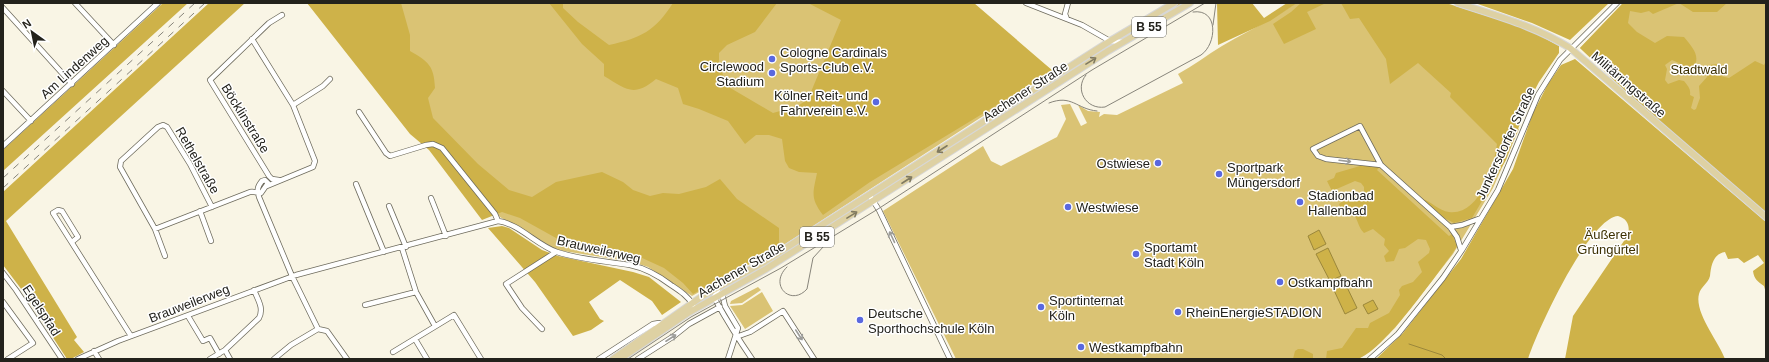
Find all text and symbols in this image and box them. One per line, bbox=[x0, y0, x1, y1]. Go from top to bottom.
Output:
north arrow bbox=[12, 12, 52, 52]
text: N bbox=[20, 16, 33, 31]
road number: B 55 bbox=[1132, 17, 1166, 37]
street label: Am Lindenweg bbox=[37, 33, 111, 102]
place label: Cologne Cardinals Sports-Club e.V. bbox=[780, 45, 887, 75]
street label: Militärringstraße bbox=[1589, 48, 1669, 121]
marker: Cologne Cardinals Sports-Club e.V. bbox=[767, 54, 777, 64]
one-way arrow bbox=[1085, 57, 1097, 65]
street label: Aachener Straße bbox=[980, 58, 1071, 124]
place label: Circlewood Stadium bbox=[700, 59, 764, 89]
park label: Stadtwald bbox=[1670, 62, 1728, 77]
marker: Circlewood Stadium bbox=[767, 68, 777, 78]
street label: Böcklinstraße bbox=[218, 81, 273, 156]
street label: Junkersdorfer Straße bbox=[1473, 85, 1538, 202]
place label: Kölner Reit- und Fahrverein e.V. bbox=[774, 88, 868, 118]
marker: Kölner Reit- und Fahrverein e.V. bbox=[871, 97, 881, 107]
street label: Rethelstraße bbox=[172, 124, 223, 196]
one-way arrow bbox=[936, 146, 948, 154]
place label: Ostwiese bbox=[1097, 156, 1150, 171]
one-way arrow bbox=[1338, 157, 1351, 165]
marker: Ostwiese bbox=[1153, 158, 1163, 168]
place label: Sportpark Müngersdorf bbox=[1227, 160, 1300, 190]
marker: Sportpark Müngersdorf bbox=[1214, 169, 1224, 179]
one-way arrow bbox=[901, 176, 912, 184]
place label: Stadionbad Hallenbad bbox=[1308, 188, 1374, 218]
marker: Stadionbad Hallenbad bbox=[1295, 197, 1305, 207]
place label: Westwiese bbox=[1076, 200, 1139, 215]
marker: Westwiese bbox=[1063, 202, 1073, 212]
one-way arrow bbox=[846, 211, 857, 219]
road number: B 55 bbox=[800, 227, 834, 247]
park label: Äußerer Grüngürtel bbox=[1577, 227, 1639, 257]
one-way arrow bbox=[888, 231, 895, 243]
street label: Brauweilerweg bbox=[556, 233, 642, 266]
street label: Aachener Straße bbox=[695, 238, 788, 300]
place label: Sportamt Stadt Köln bbox=[1144, 240, 1204, 270]
marker: Sportamt Stadt Köln bbox=[1131, 249, 1141, 259]
place label: Ostkampfbahn bbox=[1288, 275, 1373, 290]
marker: Ostkampfbahn bbox=[1275, 277, 1285, 287]
street label: Brauweilerweg bbox=[147, 281, 232, 326]
street label: Egelspfad bbox=[20, 282, 64, 339]
place label: Sportinternat Köln bbox=[1049, 293, 1124, 323]
marker: Sportinternat Köln bbox=[1036, 302, 1046, 312]
place label: RheinEnergieSTADION bbox=[1186, 305, 1322, 320]
place label: Deutsche Sporthochschule Köln bbox=[868, 306, 994, 336]
marker: RheinEnergieSTADION bbox=[1173, 307, 1183, 317]
marker: Deutsche Sporthochschule Köln bbox=[855, 315, 865, 325]
one-way arrow bbox=[795, 329, 803, 340]
one-way arrow bbox=[665, 334, 676, 342]
place label: Westkampfbahn bbox=[1089, 340, 1183, 355]
marker: Westkampfbahn bbox=[1076, 342, 1086, 352]

